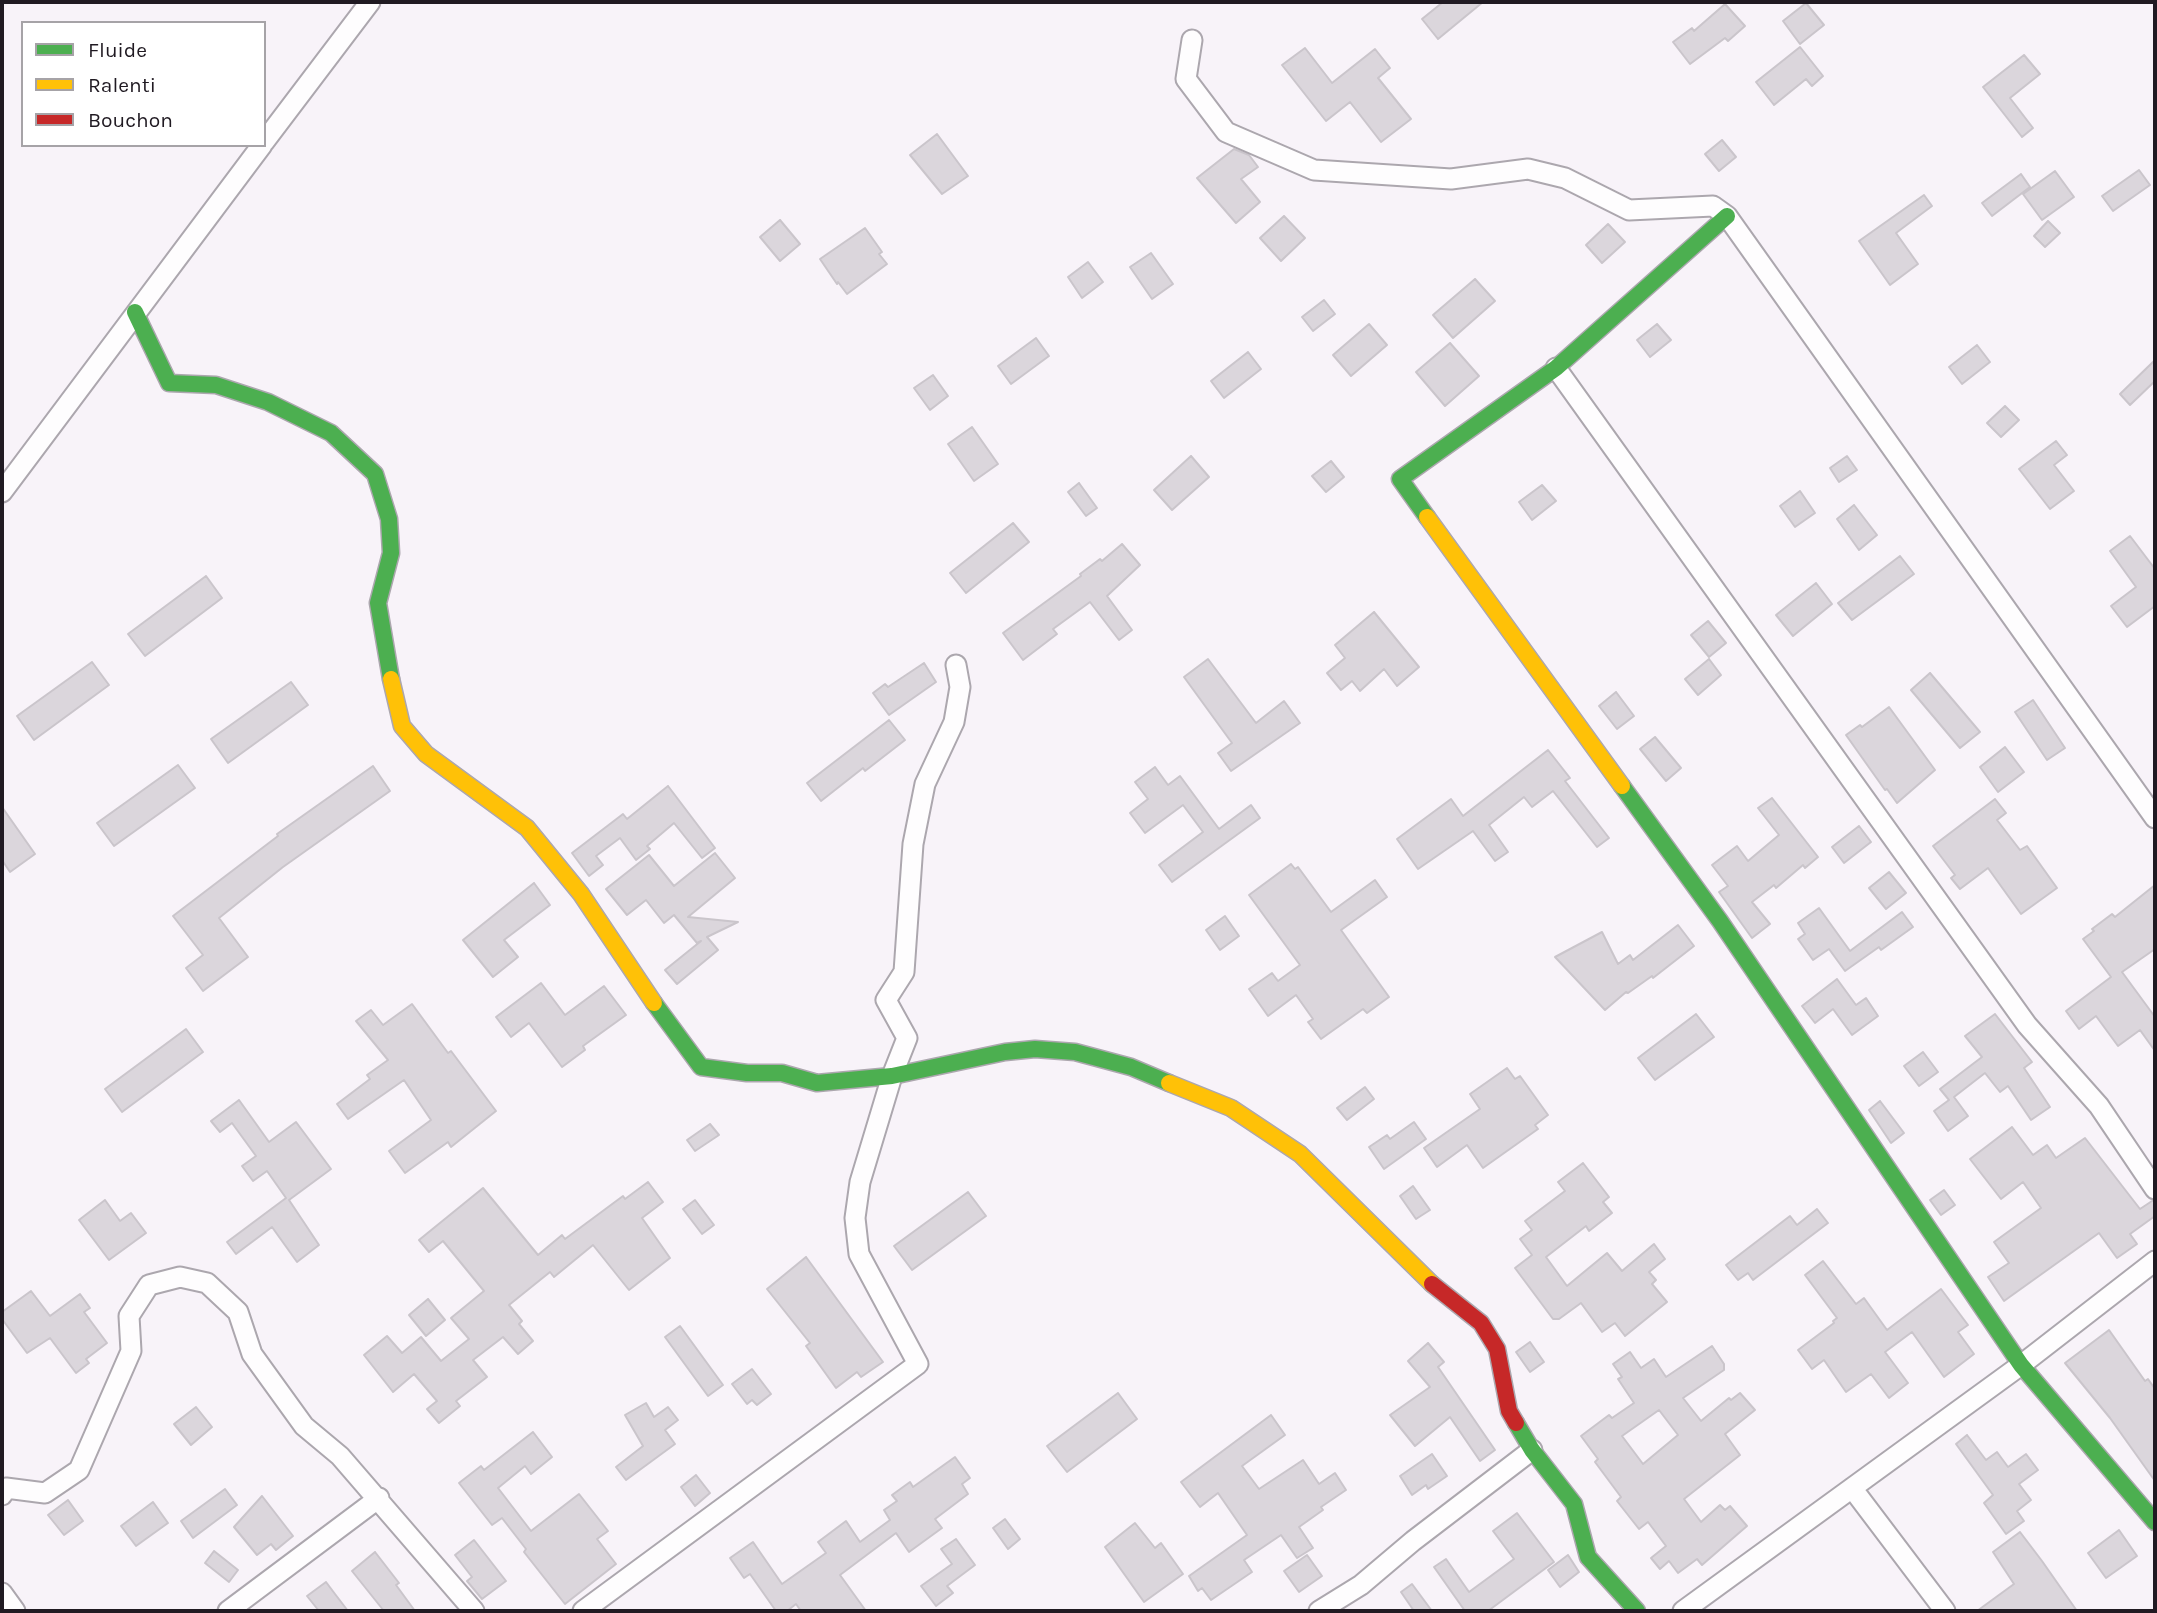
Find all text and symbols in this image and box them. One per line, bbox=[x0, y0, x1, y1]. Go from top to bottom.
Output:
legend bbox=[21, 21, 266, 147]
text: Fluide bbox=[88, 38, 147, 62]
text: Ralenti bbox=[88, 73, 156, 97]
text: Bouchon bbox=[88, 108, 173, 132]

